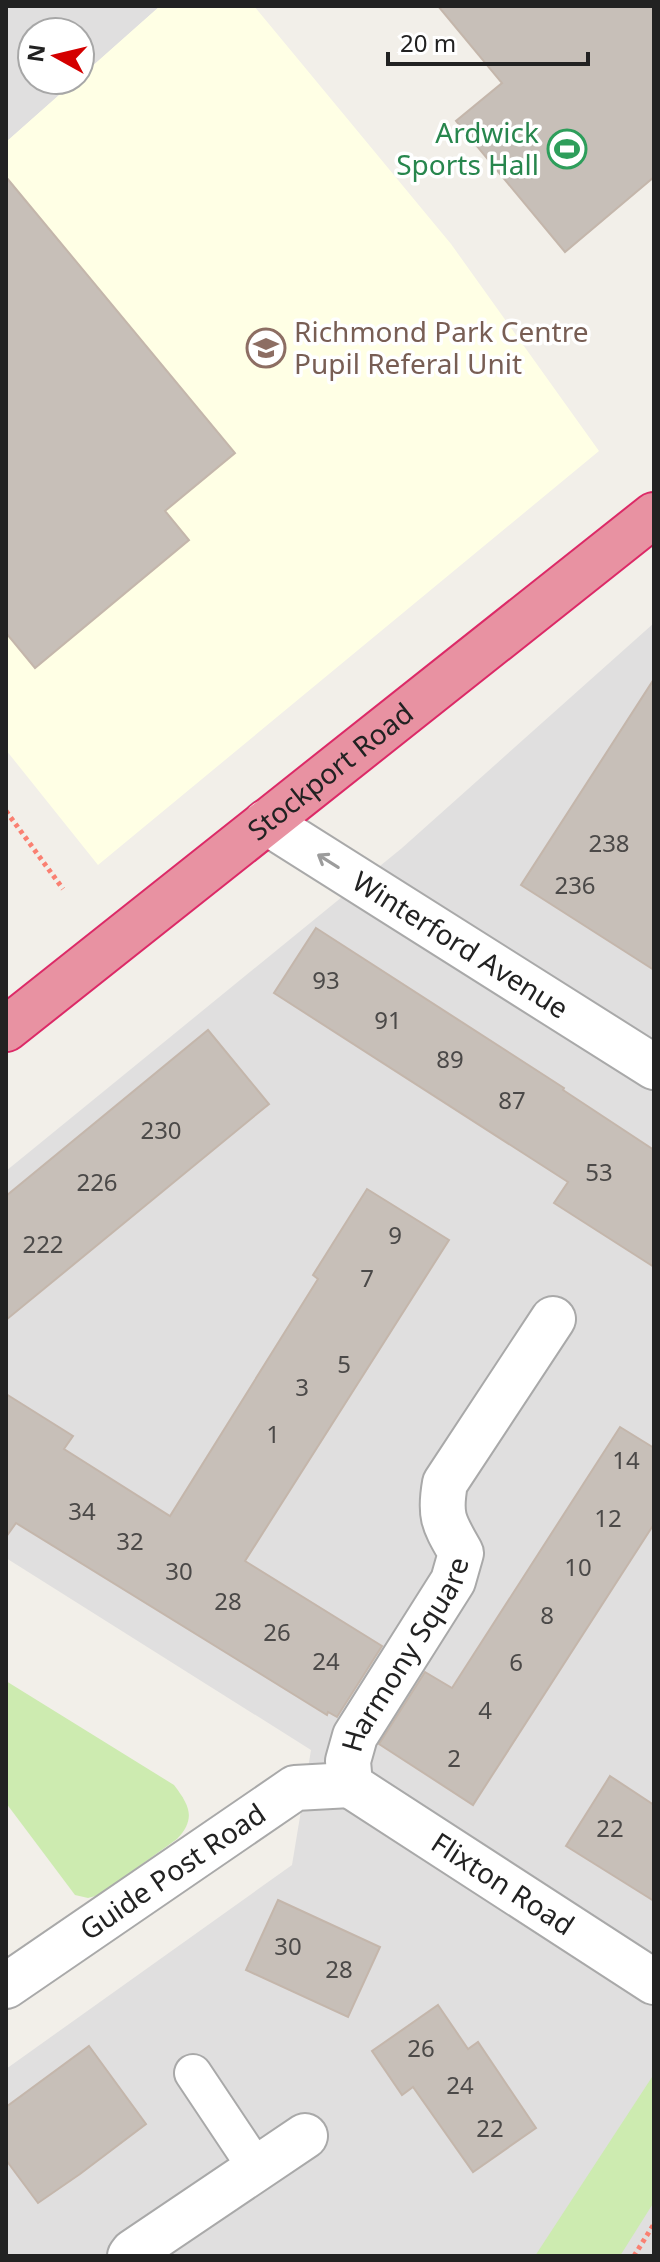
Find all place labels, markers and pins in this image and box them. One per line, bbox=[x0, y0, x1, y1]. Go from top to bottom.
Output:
place label: Ardwick Sports Hall bbox=[396, 113, 539, 183]
sports icon: Ardwick Sports Hall bbox=[546, 128, 588, 170]
place label: Richmond Park Centre Pupil Referal Unit bbox=[294, 312, 588, 382]
school or university icon: Richmond Park Centre Pupil Referal Unit bbox=[245, 327, 287, 369]

